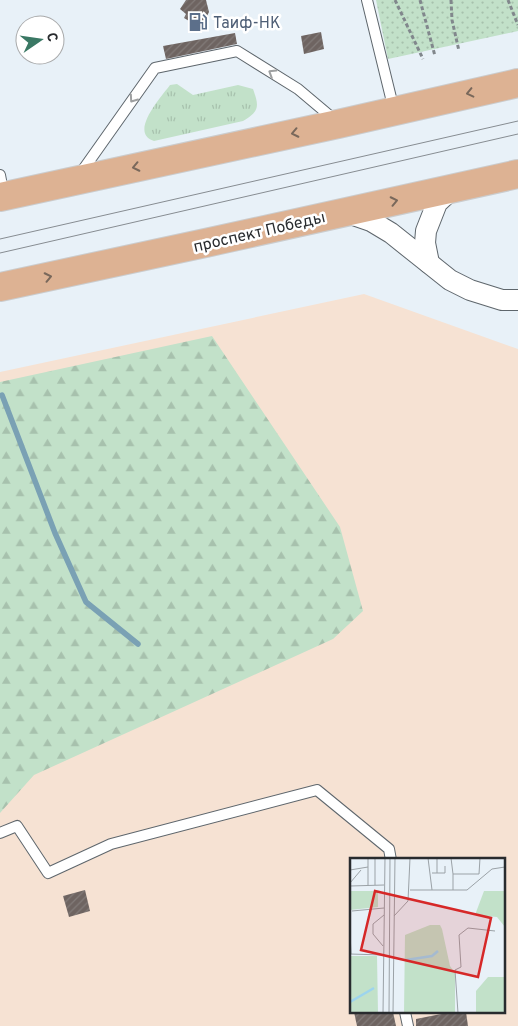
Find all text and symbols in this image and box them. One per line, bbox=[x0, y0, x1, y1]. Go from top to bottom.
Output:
fuel station icon: Таиф-НК bbox=[187, 11, 209, 33]
place label: Таиф-НК bbox=[213, 14, 281, 34]
north arrow bbox=[15, 15, 65, 65]
text: С bbox=[42, 31, 61, 44]
one-way arrow bbox=[268, 70, 278, 79]
one-way arrow bbox=[466, 87, 475, 98]
one-way arrow bbox=[130, 93, 139, 103]
one-way arrow bbox=[290, 127, 299, 138]
one-way arrow bbox=[131, 161, 140, 172]
one-way arrow bbox=[390, 196, 399, 207]
street label: проспект Победы bbox=[192, 208, 327, 258]
one-way arrow bbox=[43, 272, 52, 283]
inset map bbox=[350, 858, 506, 1014]

